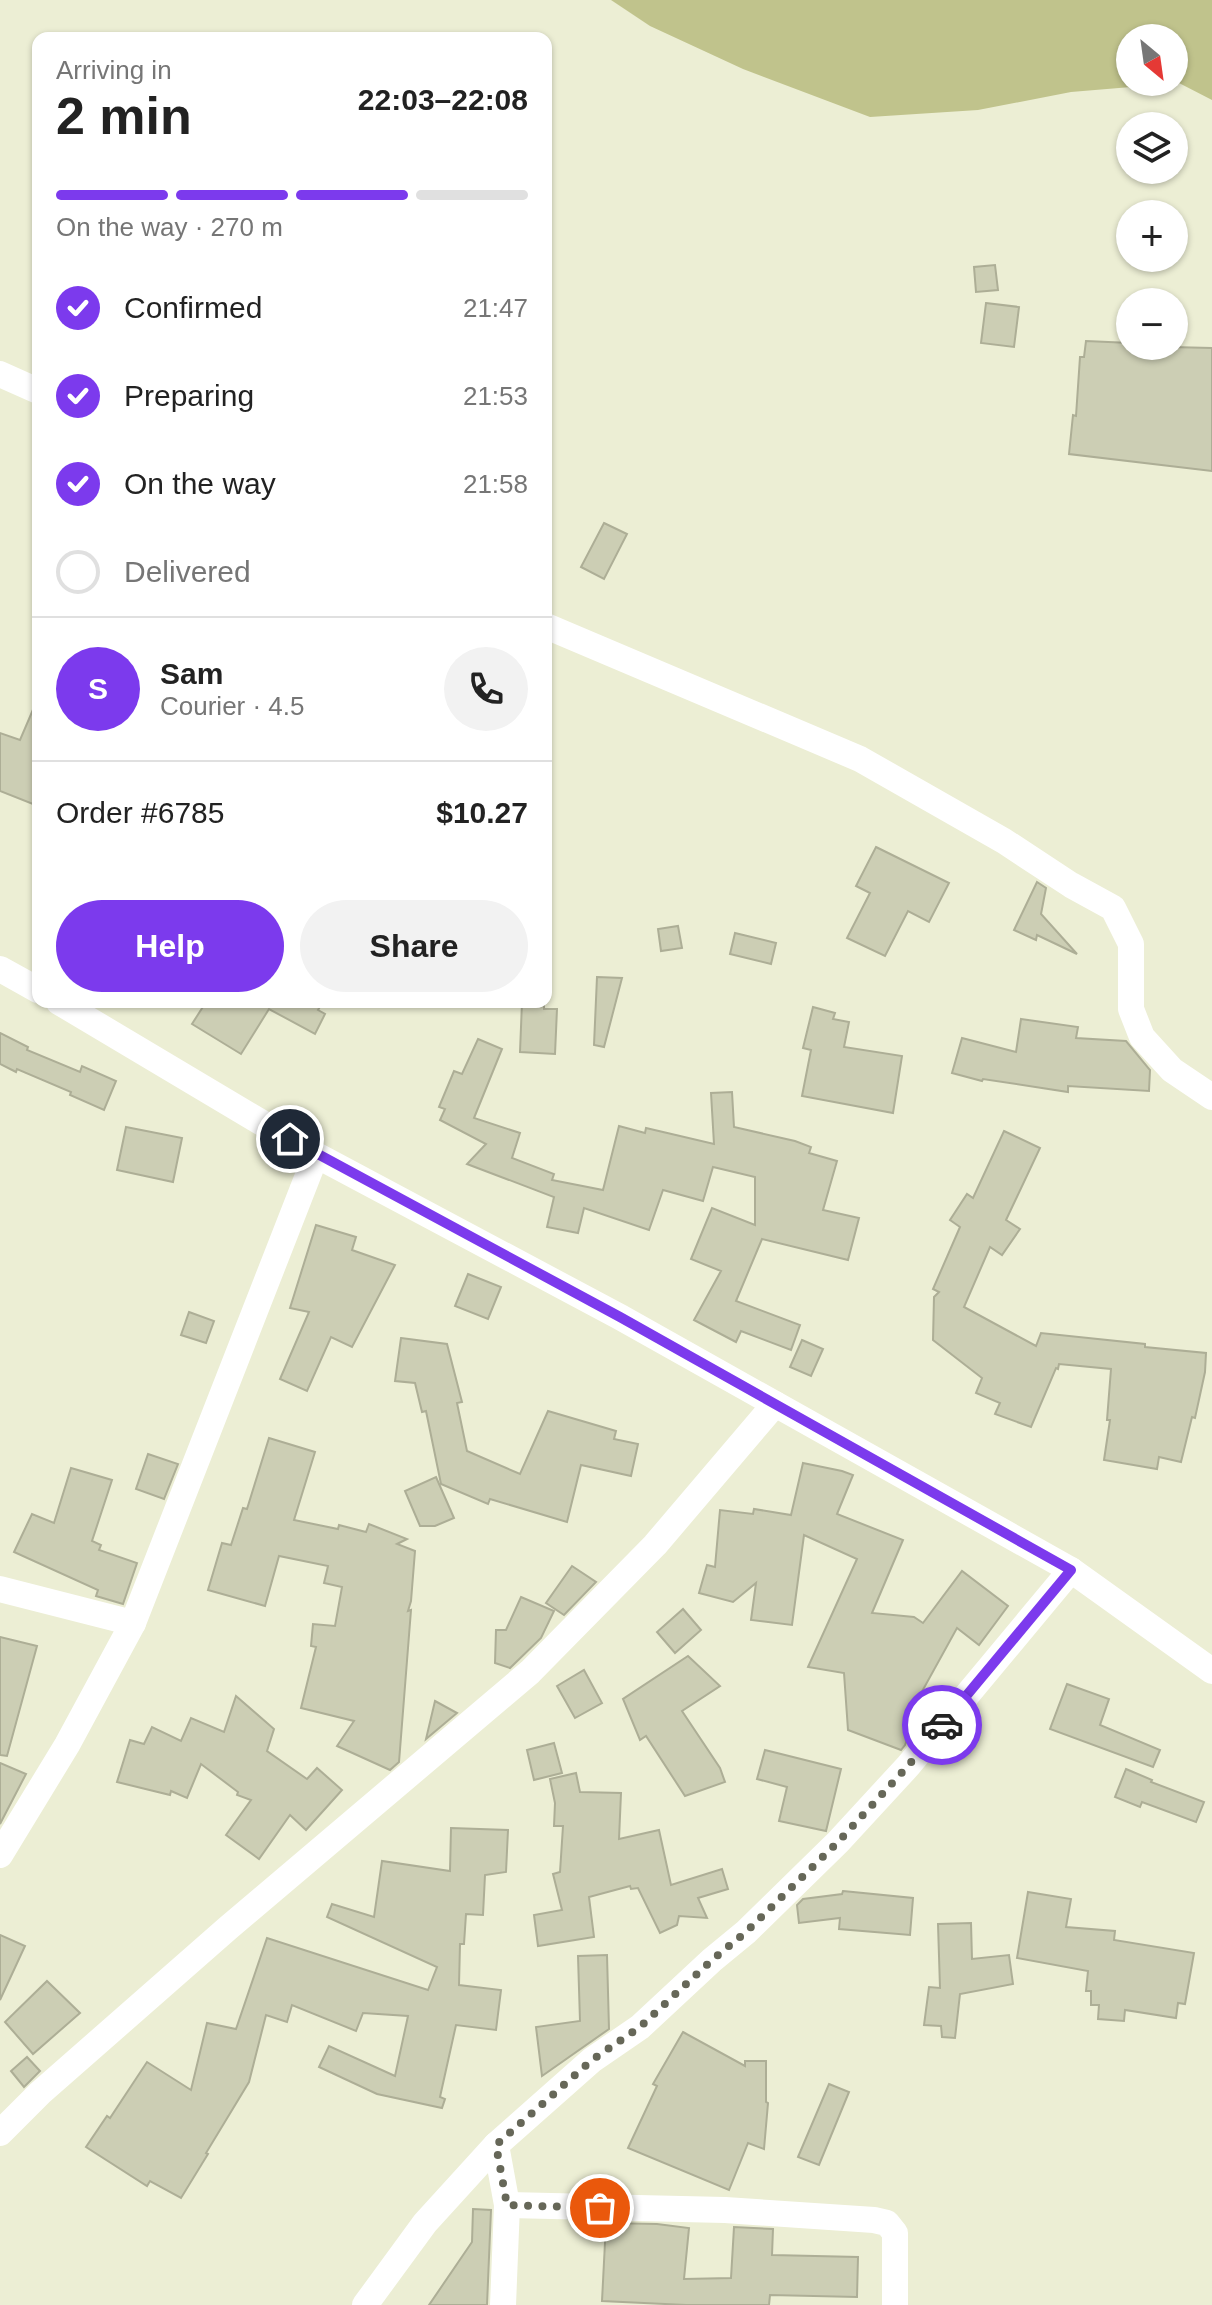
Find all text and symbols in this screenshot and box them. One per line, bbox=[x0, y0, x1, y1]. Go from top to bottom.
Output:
north arrow bbox=[1116, 24, 1188, 96]
map controls bbox=[1116, 24, 1188, 360]
text: Arriving in bbox=[56, 55, 172, 85]
text: 22:03–22:08 bbox=[358, 83, 528, 116]
text: 2 min bbox=[56, 87, 192, 145]
button: layers bbox=[1116, 112, 1188, 184]
button: + bbox=[1116, 200, 1188, 272]
text: On the way · 270 m bbox=[56, 212, 283, 242]
icon: check bbox=[56, 286, 100, 330]
button: − bbox=[1116, 288, 1188, 360]
text: Confirmed bbox=[124, 291, 262, 324]
text: 21:47 bbox=[463, 293, 528, 323]
icon: check bbox=[56, 374, 100, 418]
text: Preparing bbox=[124, 379, 254, 412]
text: 21:53 bbox=[463, 381, 528, 411]
icon: check bbox=[56, 462, 100, 506]
text: On the way bbox=[124, 467, 276, 500]
text: 21:58 bbox=[463, 469, 528, 499]
text: Delivered bbox=[124, 555, 251, 588]
button: phone bbox=[444, 647, 528, 731]
text: Sam bbox=[160, 657, 223, 690]
text: S bbox=[88, 672, 108, 705]
text: Courier · 4.5 bbox=[160, 691, 305, 721]
text: Order #6785 bbox=[56, 796, 224, 829]
text: $10.27 bbox=[436, 796, 528, 829]
button: Help bbox=[56, 900, 284, 992]
button: Share bbox=[300, 900, 528, 992]
pin bbox=[256, 1105, 324, 1173]
icon: home bbox=[268, 1117, 312, 1161]
courier bbox=[902, 1685, 982, 1765]
icon: car bbox=[920, 1703, 964, 1747]
pin bbox=[566, 2174, 634, 2242]
icon: bag bbox=[578, 2186, 622, 2230]

